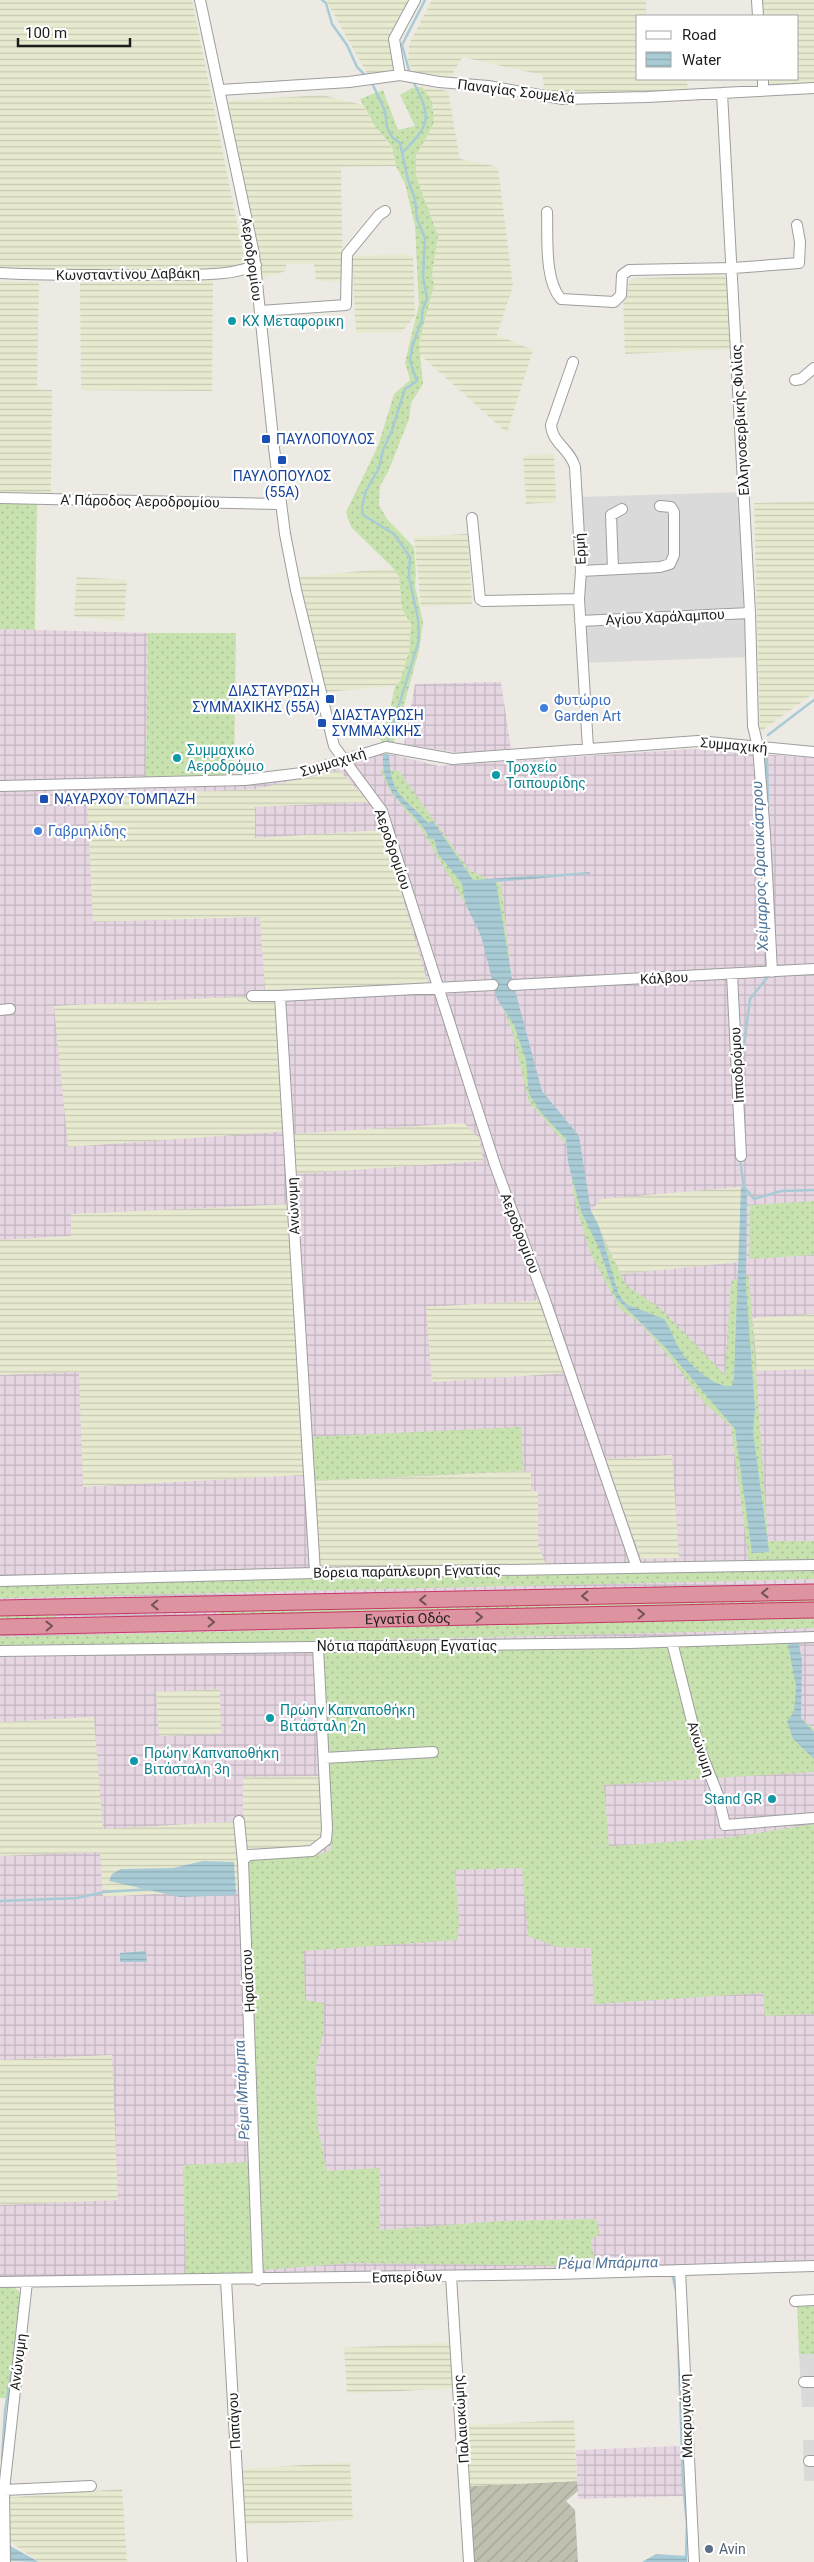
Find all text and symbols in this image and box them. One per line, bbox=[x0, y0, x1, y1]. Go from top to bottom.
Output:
scale bar bbox=[18, 15, 130, 47]
legend bbox=[636, 15, 799, 80]
text: 100 m bbox=[25, 24, 67, 42]
text: Road bbox=[682, 26, 716, 44]
text: Water bbox=[682, 51, 721, 69]
street label: Παναγίας Σουμελά bbox=[457, 76, 576, 106]
street label: Αεροδρομίου bbox=[238, 216, 266, 302]
street label: Κωνσταντίνου Δαβάκη bbox=[56, 265, 200, 283]
place label: ΚΧ Μεταφορικη bbox=[242, 313, 344, 330]
marker: ΚΧ Μεταφορικη bbox=[226, 315, 238, 327]
street label: Ελληνοσερβικής Φιλίας bbox=[728, 344, 752, 496]
place label: ΠΑΥΛΟΠΟΥΛΟΣ bbox=[276, 431, 375, 447]
marker: ΠΑΥΛΟΠΟΥΛΟΣ bbox=[260, 433, 272, 445]
marker: ΠΑΥΛΟΠΟΥΛΟΣ (55Α) bbox=[276, 454, 288, 466]
place label: ΠΑΥΛΟΠΟΥΛΟΣ (55Α) bbox=[233, 468, 331, 501]
street label: Α' Πάροδος Αεροδρομίου bbox=[60, 492, 220, 510]
street label: Ερμή bbox=[571, 533, 589, 565]
street label: Αγίου Χαράλαμπου bbox=[605, 606, 725, 628]
place label: ΔΙΑΣΤΑΥΡΩΣΗ ΣΥΜΜΑΧΙΚΗΣ (55Α) bbox=[193, 683, 320, 716]
place label: Φυτώριο Garden Art bbox=[554, 692, 622, 724]
marker: ΔΙΑΣΤΑΥΡΩΣΗ ΣΥΜΜΑΧΙΚΗΣ (55Α) bbox=[324, 693, 336, 705]
marker: Φυτώριο Garden Art bbox=[538, 702, 550, 714]
place label: ΔΙΑΣΤΑΥΡΩΣΗ ΣΥΜΜΑΧΙΚΗΣ bbox=[332, 707, 424, 739]
marker: ΔΙΑΣΤΑΥΡΩΣΗ ΣΥΜΜΑΧΙΚΗΣ bbox=[316, 717, 328, 729]
street label: Συμμαχική bbox=[700, 734, 768, 756]
place label: Συμμαχικό Αεροδρόμιο bbox=[187, 742, 264, 774]
street label: Συμμαχική bbox=[298, 744, 368, 780]
marker: Συμμαχικό Αεροδρόμιο bbox=[171, 752, 183, 764]
place label: Τροχείο Τσιπουρίδης bbox=[506, 759, 586, 791]
marker: Τροχείο Τσιπουρίδης bbox=[490, 769, 502, 781]
water label: Χείμαρρος Ωραιοκάστρου bbox=[748, 781, 772, 952]
place label: ΝΑΥΑΡΧΟΥ ΤΟΜΠΑΖΗ bbox=[54, 791, 195, 807]
marker: ΝΑΥΑΡΧΟΥ ΤΟΜΠΑΖΗ bbox=[38, 793, 50, 805]
street label: Αεροδρομίου bbox=[372, 806, 414, 892]
place label: Γαβριηλίδης bbox=[48, 823, 127, 839]
marker: Γαβριηλίδης bbox=[32, 825, 44, 837]
street label: Κάλβου bbox=[640, 969, 688, 987]
street label: Ιπποδρόμου bbox=[727, 1027, 747, 1103]
street label: Ανώνυμη bbox=[284, 1177, 302, 1235]
street label: Αεροδρομίου bbox=[497, 1191, 543, 1275]
street label: Βόρεια παράπλευρη Εγνατίας bbox=[313, 1561, 501, 1581]
one-way arrow bbox=[761, 1588, 769, 1598]
one-way arrow bbox=[581, 1591, 589, 1602]
one-way arrow bbox=[419, 1594, 427, 1605]
one-way arrow bbox=[151, 1600, 159, 1610]
one-way arrow bbox=[637, 1608, 645, 1619]
street label: Εγνατία Οδός bbox=[365, 1610, 451, 1627]
one-way arrow bbox=[475, 1612, 483, 1622]
one-way arrow bbox=[207, 1617, 215, 1628]
one-way arrow bbox=[45, 1621, 53, 1631]
street label: Νότια παράπλευρη Εγνατίας bbox=[317, 1638, 497, 1654]
place label: Πρώην Καπναποθήκη Βιτάσταλη 2η bbox=[280, 1702, 415, 1734]
marker: Πρώην Καπναποθήκη Βιτάσταλη 2η bbox=[264, 1712, 276, 1724]
street label: Ανώνυμη bbox=[685, 1719, 717, 1779]
place label: Πρώην Καπναποθήκη Βιτάσταλη 3η bbox=[144, 1745, 279, 1777]
marker: Πρώην Καπναποθήκη Βιτάσταλη 3η bbox=[128, 1755, 140, 1767]
place label: Stand GR bbox=[704, 1791, 762, 1807]
marker: Stand GR bbox=[766, 1793, 778, 1805]
street label: Ηφαίστου bbox=[238, 1949, 259, 2013]
water label: Ρέμα Μπάρμπα bbox=[230, 2040, 254, 2140]
water label: Ρέμα Μπάρμπα bbox=[558, 2253, 658, 2273]
street label: Εσπερίδων bbox=[372, 2268, 442, 2286]
street label: Ανώνυμη bbox=[7, 2333, 29, 2391]
street label: Παλαιοκώμης bbox=[450, 2374, 472, 2464]
street label: Μακρυγιάννη bbox=[677, 2374, 695, 2458]
street label: Παπάγου bbox=[225, 2392, 243, 2450]
place label: Avin bbox=[719, 2541, 746, 2557]
marker: Avin bbox=[703, 2543, 715, 2555]

